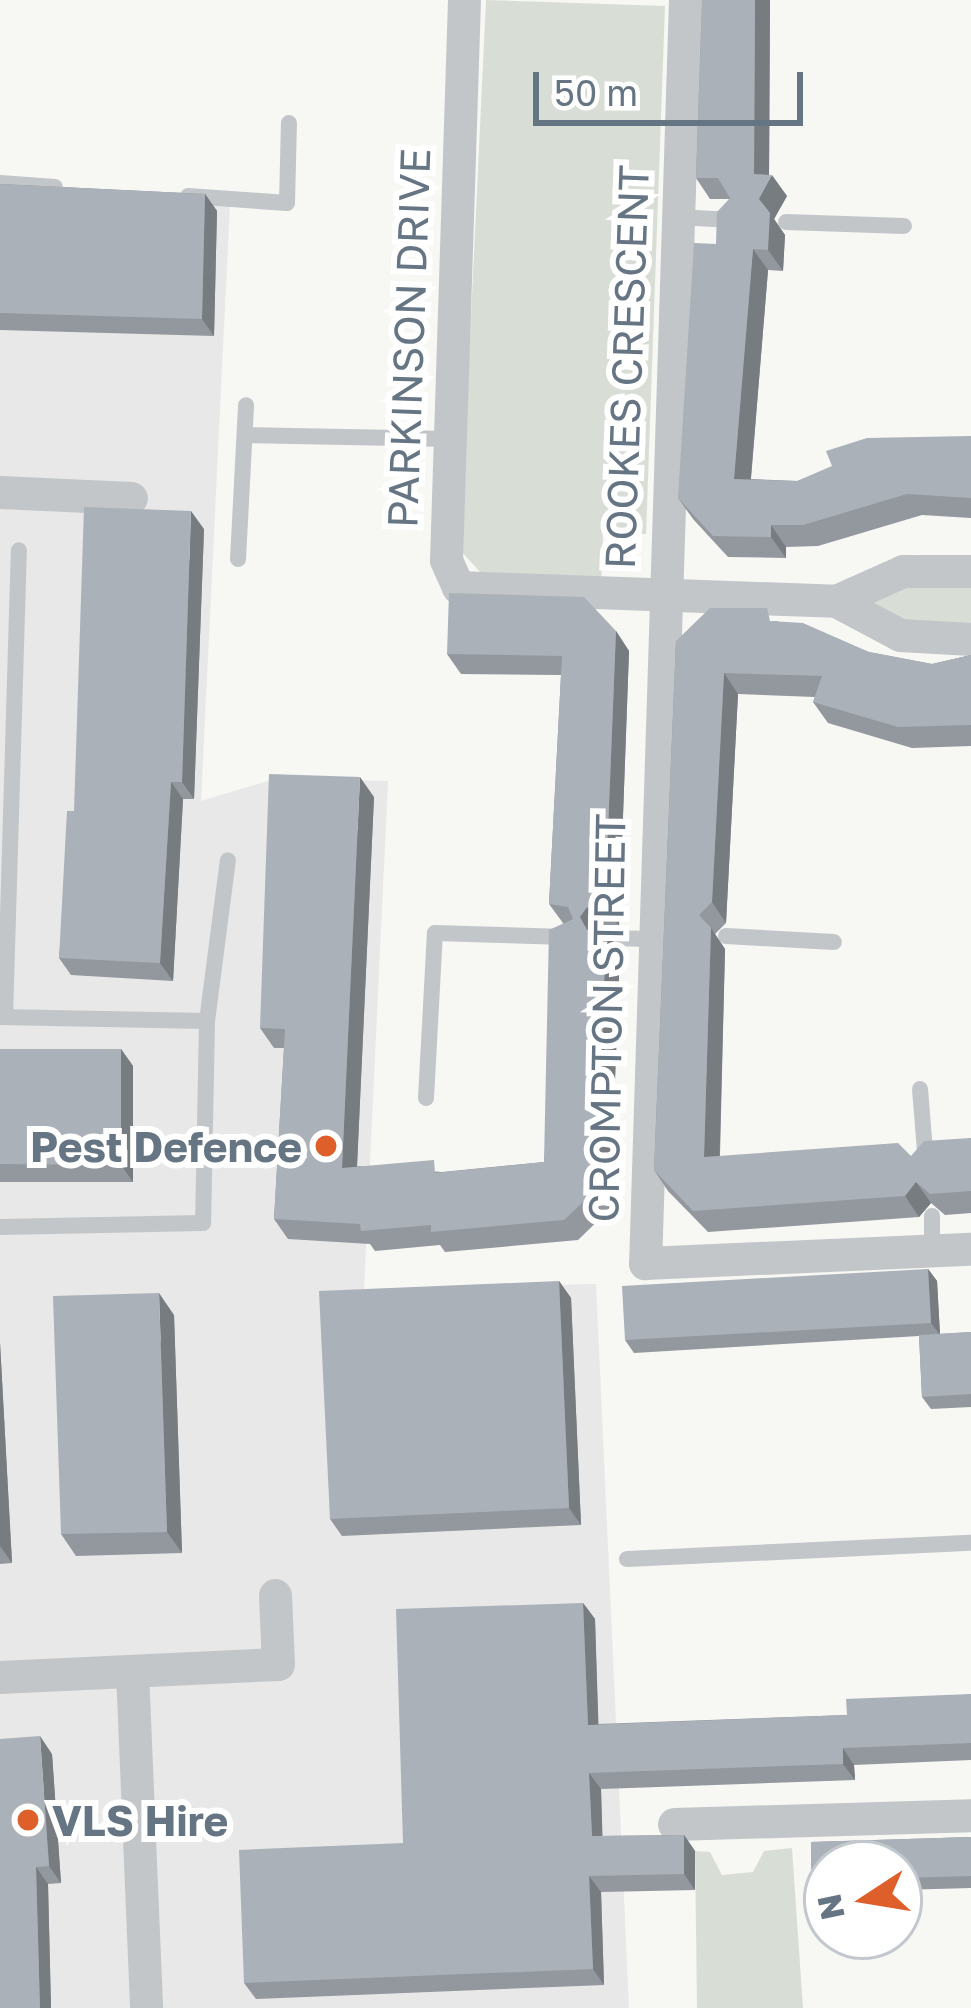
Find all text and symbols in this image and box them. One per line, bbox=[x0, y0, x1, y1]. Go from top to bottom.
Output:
scale bar bbox=[539, 48, 809, 122]
text: 50 m bbox=[554, 71, 638, 114]
street label: PARKINSON DRIVE bbox=[376, 147, 440, 529]
street label: ROOKES CRESCENT bbox=[594, 164, 658, 570]
street label: CROMPTON STREET bbox=[577, 813, 635, 1223]
place label: Pest Defence bbox=[30, 1121, 302, 1171]
marker: Pest Defence bbox=[313, 1133, 339, 1159]
place label: VLS Hire bbox=[52, 1795, 228, 1845]
marker: VLS Hire bbox=[15, 1807, 41, 1833]
north arrow bbox=[803, 1840, 923, 1960]
text: N bbox=[809, 1891, 852, 1923]

